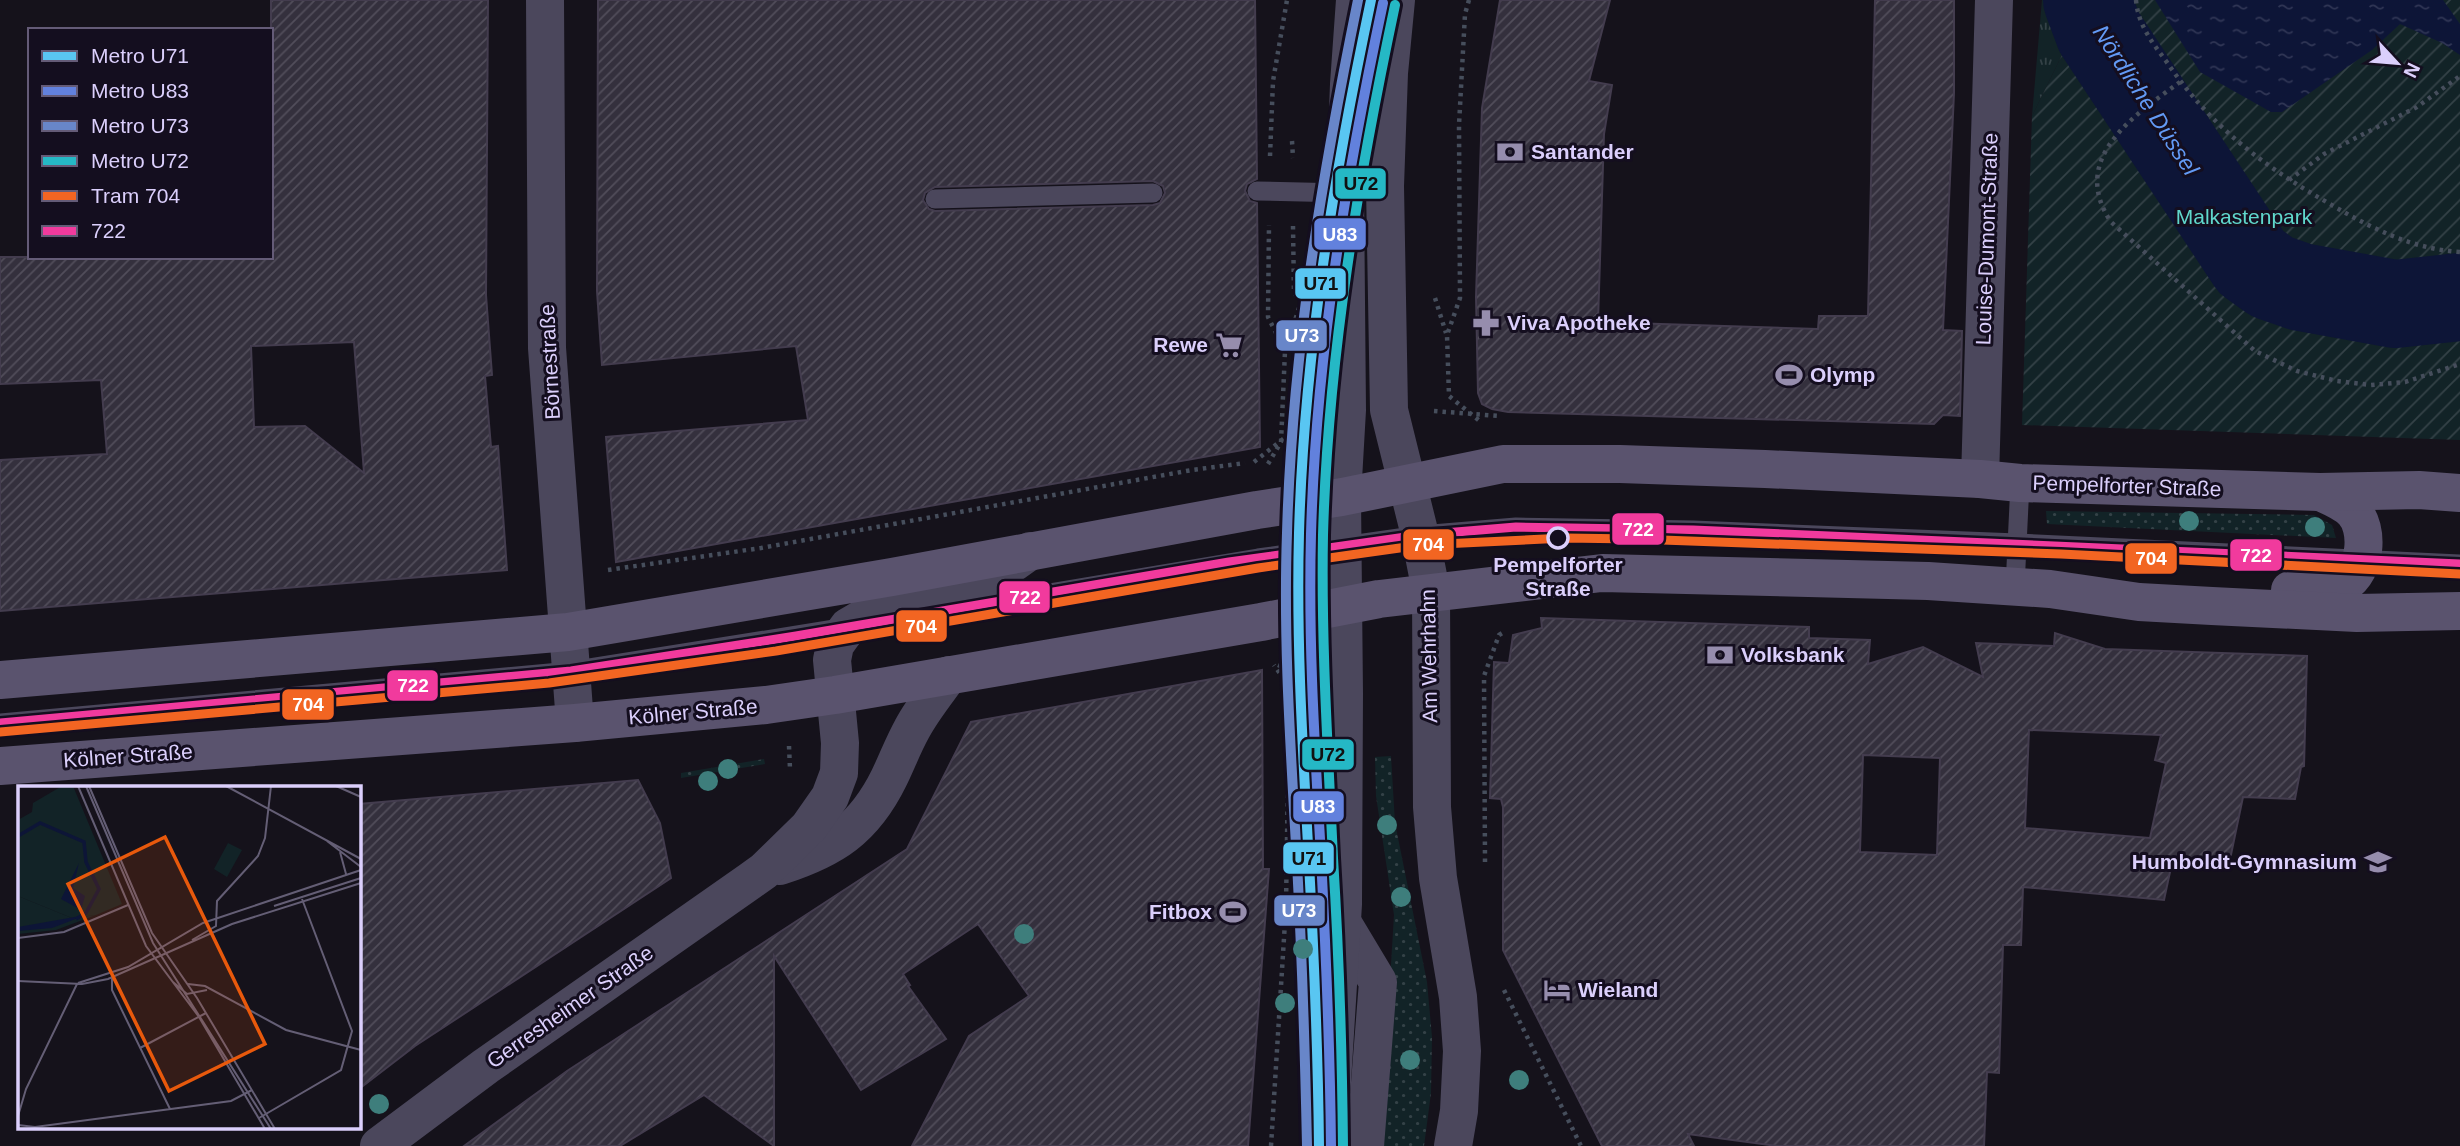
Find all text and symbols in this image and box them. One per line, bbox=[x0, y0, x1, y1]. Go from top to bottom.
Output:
water label: Nördliche Düssel bbox=[2088, 20, 2205, 181]
legend bbox=[28, 28, 273, 259]
north arrow bbox=[2362, 28, 2432, 98]
text: Metro U71 bbox=[91, 44, 189, 67]
text: N bbox=[2399, 59, 2424, 81]
text: Metro U83 bbox=[91, 79, 189, 102]
text: Metro U73 bbox=[91, 114, 189, 137]
street label: Louise-Dumont-Straße bbox=[1971, 132, 2002, 346]
bank icon: Santander bbox=[1495, 137, 1525, 167]
place label: Santander bbox=[1531, 140, 1634, 163]
text: Metro U72 bbox=[91, 149, 189, 172]
line badge: U72 bbox=[1334, 167, 1387, 200]
text: U72 bbox=[1344, 173, 1378, 194]
text: Tram 704 bbox=[91, 184, 180, 207]
park label: Malkastenpark bbox=[2176, 205, 2313, 228]
line badge: U83 bbox=[1313, 217, 1367, 251]
text: 722 bbox=[91, 219, 126, 242]
text: U83 bbox=[1323, 224, 1357, 245]
line badge: U71 bbox=[1294, 267, 1347, 300]
text: U71 bbox=[1304, 273, 1339, 294]
street label: Börnestraße bbox=[535, 304, 564, 420]
pharmacy icon: Viva Apotheke bbox=[1471, 308, 1501, 338]
place label: Viva Apotheke bbox=[1507, 311, 1651, 334]
line badge: U73 bbox=[1275, 319, 1328, 352]
text: U73 bbox=[1285, 325, 1319, 346]
supermarket icon: Rewe bbox=[1214, 330, 1244, 360]
place label: Rewe bbox=[1153, 333, 1208, 356]
sports icon: Olymp bbox=[1774, 360, 1804, 390]
place label: Olymp bbox=[1810, 363, 1875, 386]
street label: Pempelforter Straße bbox=[2032, 471, 2222, 500]
line badge: 722 bbox=[1611, 512, 1665, 546]
text: 722 bbox=[1622, 519, 1654, 540]
marker: Pempelforter Straße bbox=[1547, 527, 1569, 549]
line badge: 704 bbox=[1402, 528, 1455, 561]
text: 704 bbox=[1412, 534, 1444, 555]
line badge: 722 bbox=[2229, 538, 2283, 572]
line badge: 704 bbox=[2124, 542, 2178, 575]
text: 722 bbox=[2240, 545, 2272, 566]
text: 704 bbox=[2135, 548, 2167, 569]
place label: Pempelforter Straße bbox=[1493, 553, 1623, 600]
line badge: 722 bbox=[998, 580, 1051, 614]
text: 722 bbox=[1009, 587, 1041, 608]
street label: Am Wehrhahn bbox=[1416, 589, 1441, 723]
line badge: 704 bbox=[895, 609, 948, 643]
text: 704 bbox=[905, 616, 937, 637]
bank icon: Volksbank bbox=[1705, 640, 1735, 670]
place label: Volksbank bbox=[1741, 643, 1845, 666]
line badge: 722 bbox=[386, 669, 439, 702]
text: 722 bbox=[397, 675, 429, 696]
line badge: 704 bbox=[281, 688, 335, 721]
text: 704 bbox=[292, 694, 324, 715]
street label: Kölner Straße bbox=[627, 694, 758, 729]
line badge: U72 bbox=[1301, 738, 1355, 771]
street label: Kölner Straße bbox=[63, 740, 193, 771]
text: U72 bbox=[1311, 744, 1345, 765]
inset map bbox=[18, 786, 360, 1128]
line badge: U83 bbox=[1292, 790, 1345, 823]
text: U83 bbox=[1301, 796, 1335, 817]
line badge: U71 bbox=[1282, 841, 1335, 875]
school or university icon: Humboldt-Gymnasium bbox=[2363, 847, 2393, 877]
text: U71 bbox=[1292, 848, 1327, 869]
place label: Humboldt-Gymnasium bbox=[2132, 850, 2357, 873]
line badge: U73 bbox=[1273, 894, 1326, 927]
sports icon: Fitbox bbox=[1218, 897, 1248, 927]
place label: Fitbox bbox=[1149, 900, 1212, 923]
text: U73 bbox=[1282, 900, 1316, 921]
street label: Gerresheimer Straße bbox=[482, 941, 657, 1073]
hotel icon: Wieland bbox=[1542, 975, 1572, 1005]
place label: Wieland bbox=[1578, 978, 1658, 1001]

